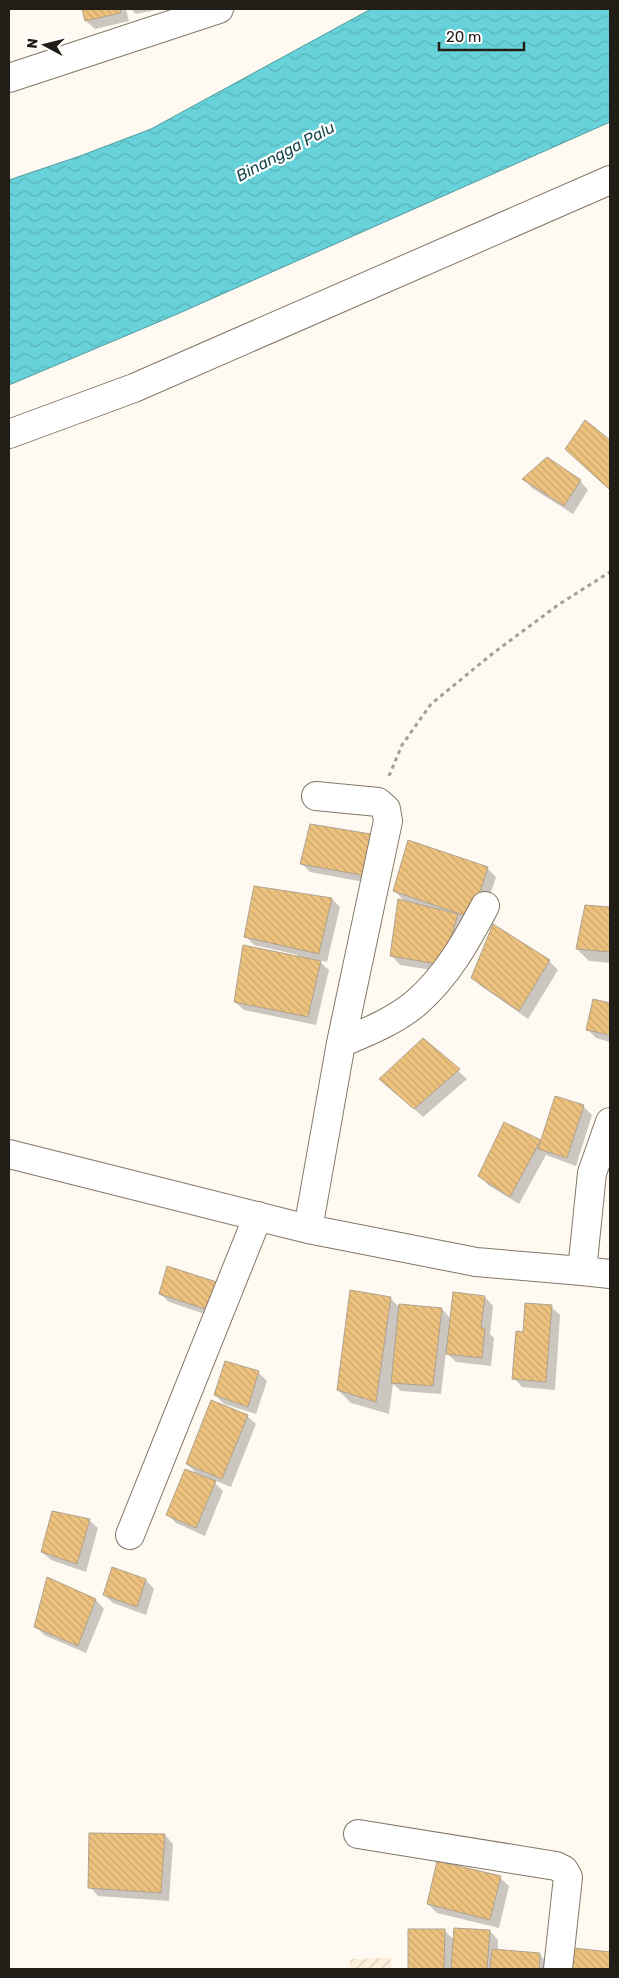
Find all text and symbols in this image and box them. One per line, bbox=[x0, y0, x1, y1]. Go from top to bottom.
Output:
north arrow bbox=[20, 20, 70, 70]
scale bar bbox=[439, 20, 524, 52]
text: 20 m bbox=[446, 28, 481, 46]
text: N bbox=[24, 37, 42, 50]
water label: Binangga Palu bbox=[233, 117, 338, 185]

